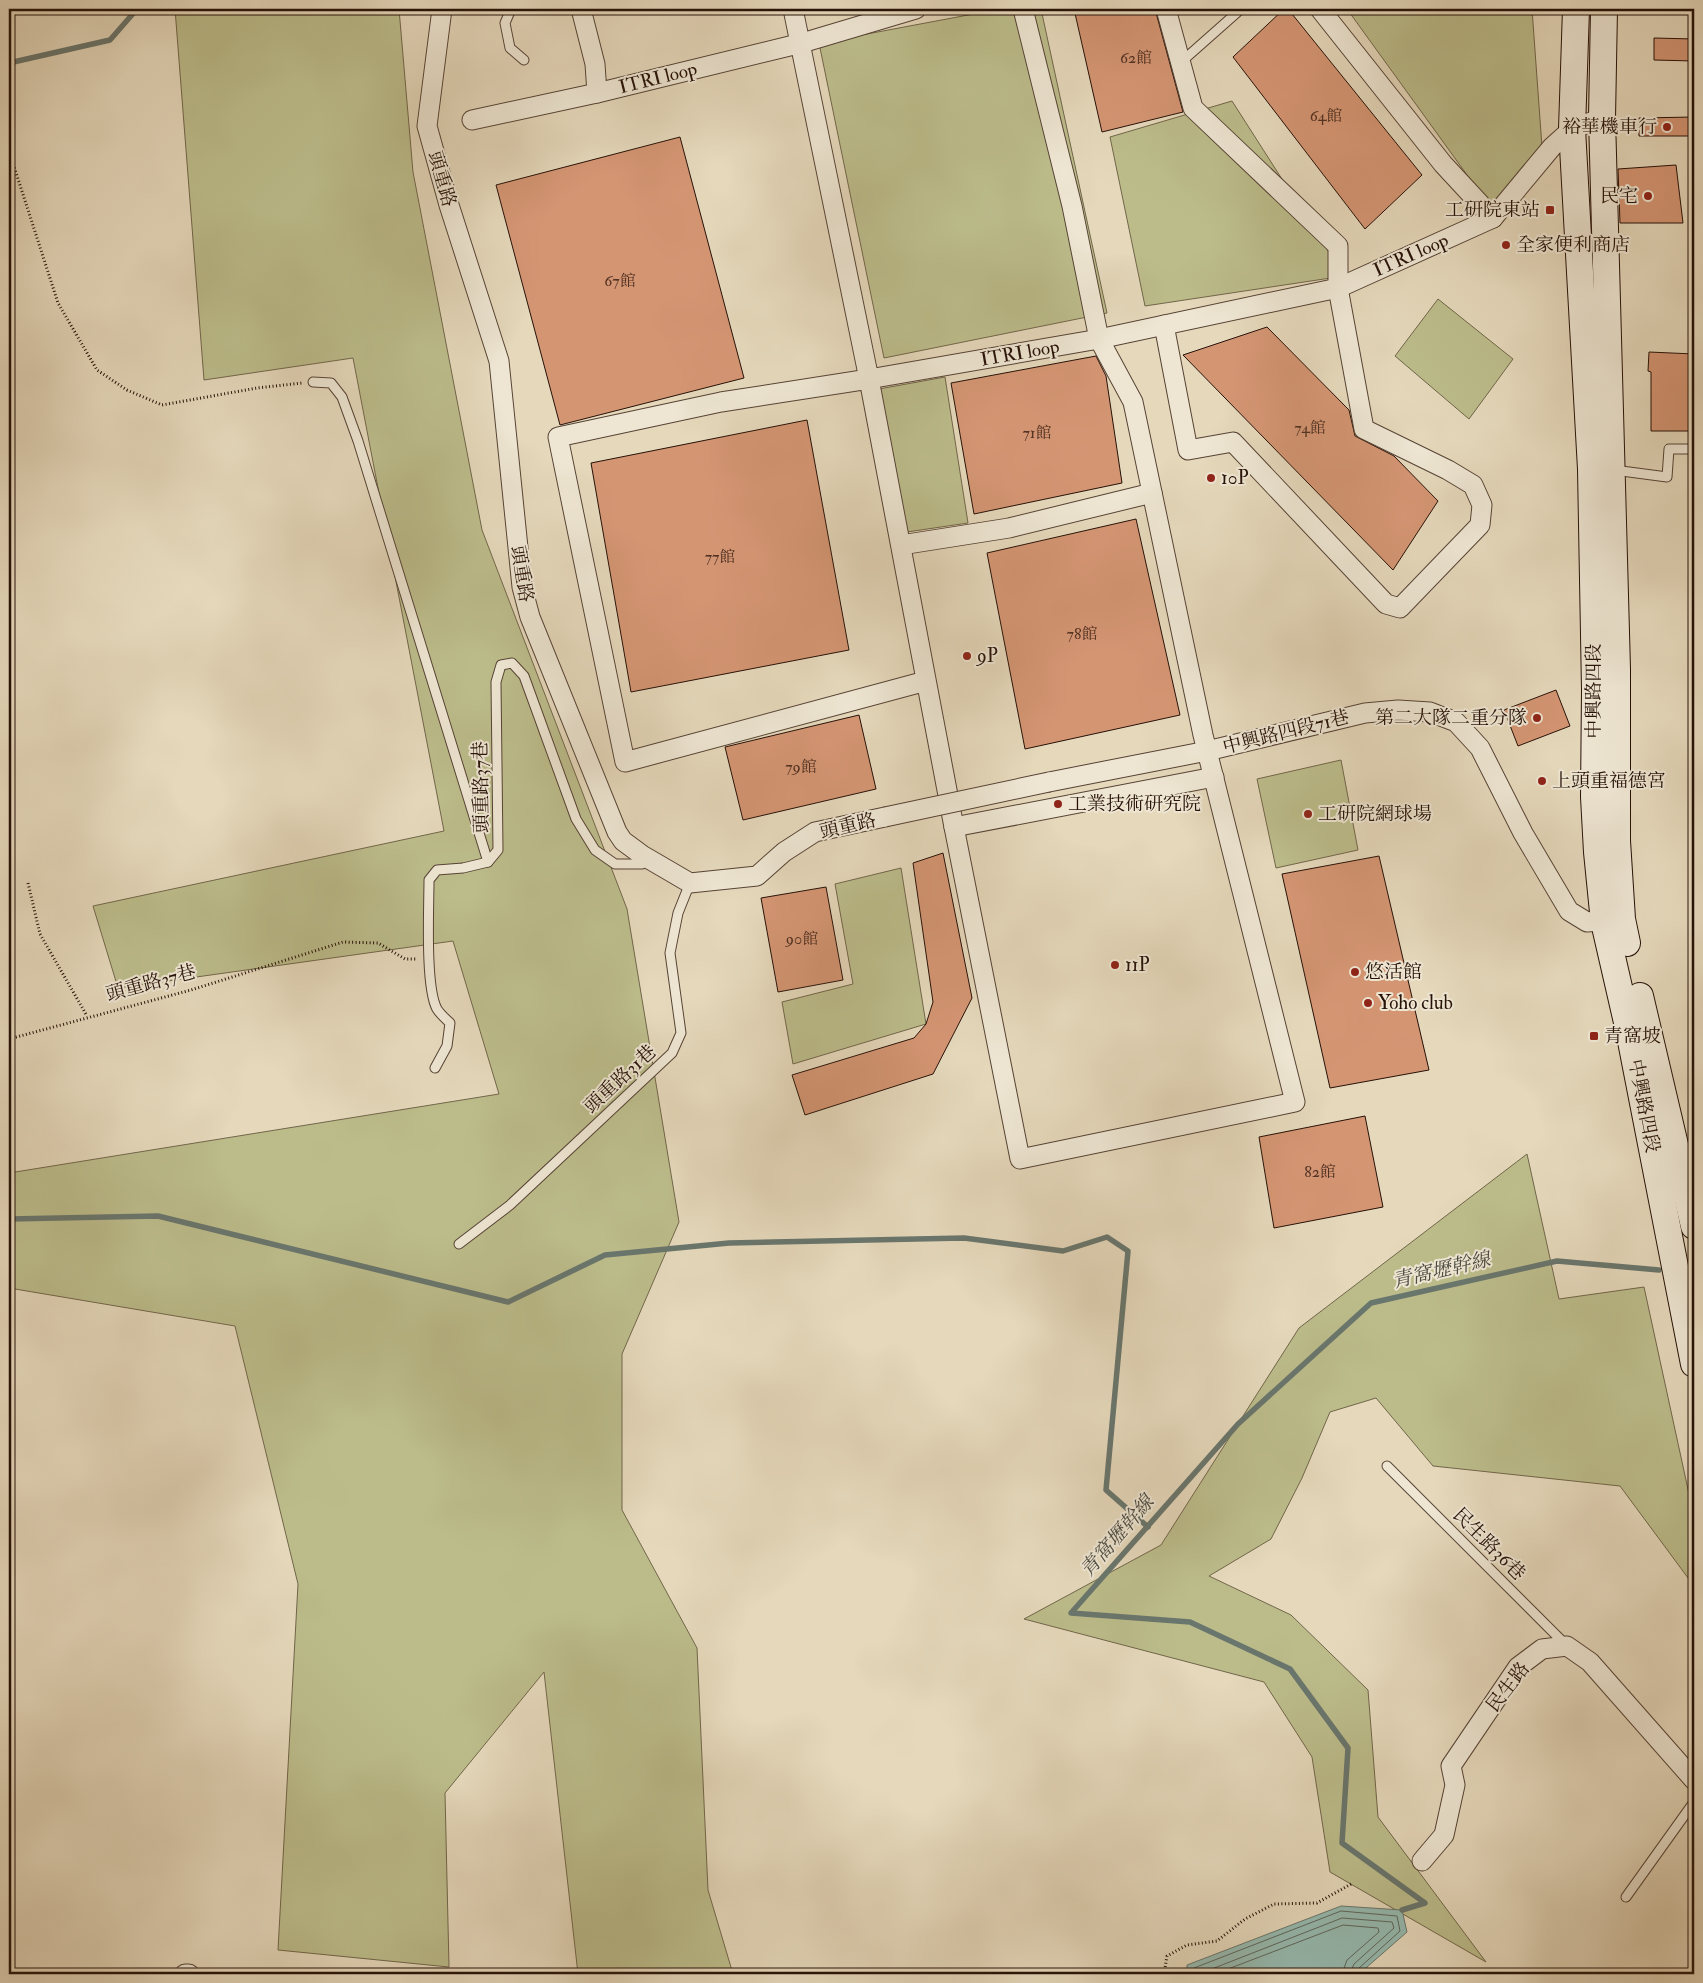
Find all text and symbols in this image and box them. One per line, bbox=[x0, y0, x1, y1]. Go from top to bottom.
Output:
house number: 62館 bbox=[1120, 48, 1152, 68]
street label: ITRI loop bbox=[616, 57, 700, 100]
house number: 64館 bbox=[1310, 106, 1342, 126]
place label: 裕華機車行 bbox=[1562, 115, 1657, 139]
marker: 裕華機車行 bbox=[1661, 121, 1673, 133]
street label: 頭重路 bbox=[423, 148, 461, 210]
place label: 民宅 bbox=[1600, 184, 1638, 208]
marker: 民宅 bbox=[1642, 190, 1654, 202]
place label: 工研院東站 bbox=[1445, 198, 1540, 222]
marker: 工研院東站 bbox=[1544, 204, 1556, 216]
street label: ITRI loop bbox=[1370, 228, 1453, 283]
place label: 全家便利商店 bbox=[1516, 233, 1630, 257]
marker: 全家便利商店 bbox=[1500, 239, 1512, 251]
house number: 67館 bbox=[604, 271, 636, 291]
street label: ITRI loop bbox=[979, 334, 1062, 373]
house number: 74館 bbox=[1294, 418, 1326, 438]
house number: 71館 bbox=[1022, 423, 1052, 443]
place label: 10P bbox=[1221, 466, 1249, 490]
marker: 10P bbox=[1205, 472, 1217, 484]
street label: 頭重路 bbox=[506, 544, 538, 604]
house number: 77館 bbox=[705, 547, 735, 567]
house number: 78館 bbox=[1067, 624, 1097, 644]
street label: 中興路四段 bbox=[1582, 643, 1606, 739]
place label: 9P bbox=[975, 644, 998, 668]
marker: 9P bbox=[961, 650, 973, 662]
street label: 中興路四段71巷 bbox=[1220, 705, 1352, 759]
place label: 第二大隊二重分隊 bbox=[1375, 706, 1527, 730]
marker: 第二大隊二重分隊 bbox=[1531, 712, 1543, 724]
street label: 頭重路37巷 bbox=[468, 741, 494, 833]
house number: 79館 bbox=[785, 757, 817, 777]
place label: 上頭重福德宮 bbox=[1552, 769, 1666, 793]
marker: 上頭重福德宮 bbox=[1536, 775, 1548, 787]
place label: 工業技術研究院 bbox=[1068, 792, 1201, 816]
marker: 工業技術研究院 bbox=[1052, 798, 1064, 810]
place label: 工研院網球場 bbox=[1318, 802, 1432, 826]
street label: 頭重路 bbox=[818, 808, 878, 844]
marker: 工研院網球場 bbox=[1302, 808, 1314, 820]
house number: 90館 bbox=[785, 929, 818, 949]
place label: 11P bbox=[1125, 953, 1150, 977]
marker: 11P bbox=[1109, 959, 1121, 971]
street label: 頭重路37巷 bbox=[103, 960, 199, 1006]
place label: 悠活館 bbox=[1365, 960, 1422, 984]
marker: 悠活館 bbox=[1349, 966, 1361, 978]
place label: Yoho club bbox=[1378, 991, 1453, 1015]
marker: Yoho club bbox=[1362, 997, 1374, 1009]
place label: 青窩坡 bbox=[1604, 1024, 1661, 1048]
marker: 青窩坡 bbox=[1588, 1030, 1600, 1042]
street label: 頭重路31巷 bbox=[579, 1040, 661, 1118]
street label: 中興路四段 bbox=[1623, 1057, 1665, 1155]
house number: 82館 bbox=[1304, 1162, 1336, 1182]
water label: 青窩壢幹線 bbox=[1389, 1246, 1494, 1293]
water label: 青窩壢幹線 bbox=[1075, 1489, 1161, 1582]
street label: 民生路36巷 bbox=[1448, 1503, 1530, 1585]
street label: 民生路 bbox=[1481, 1657, 1535, 1717]

